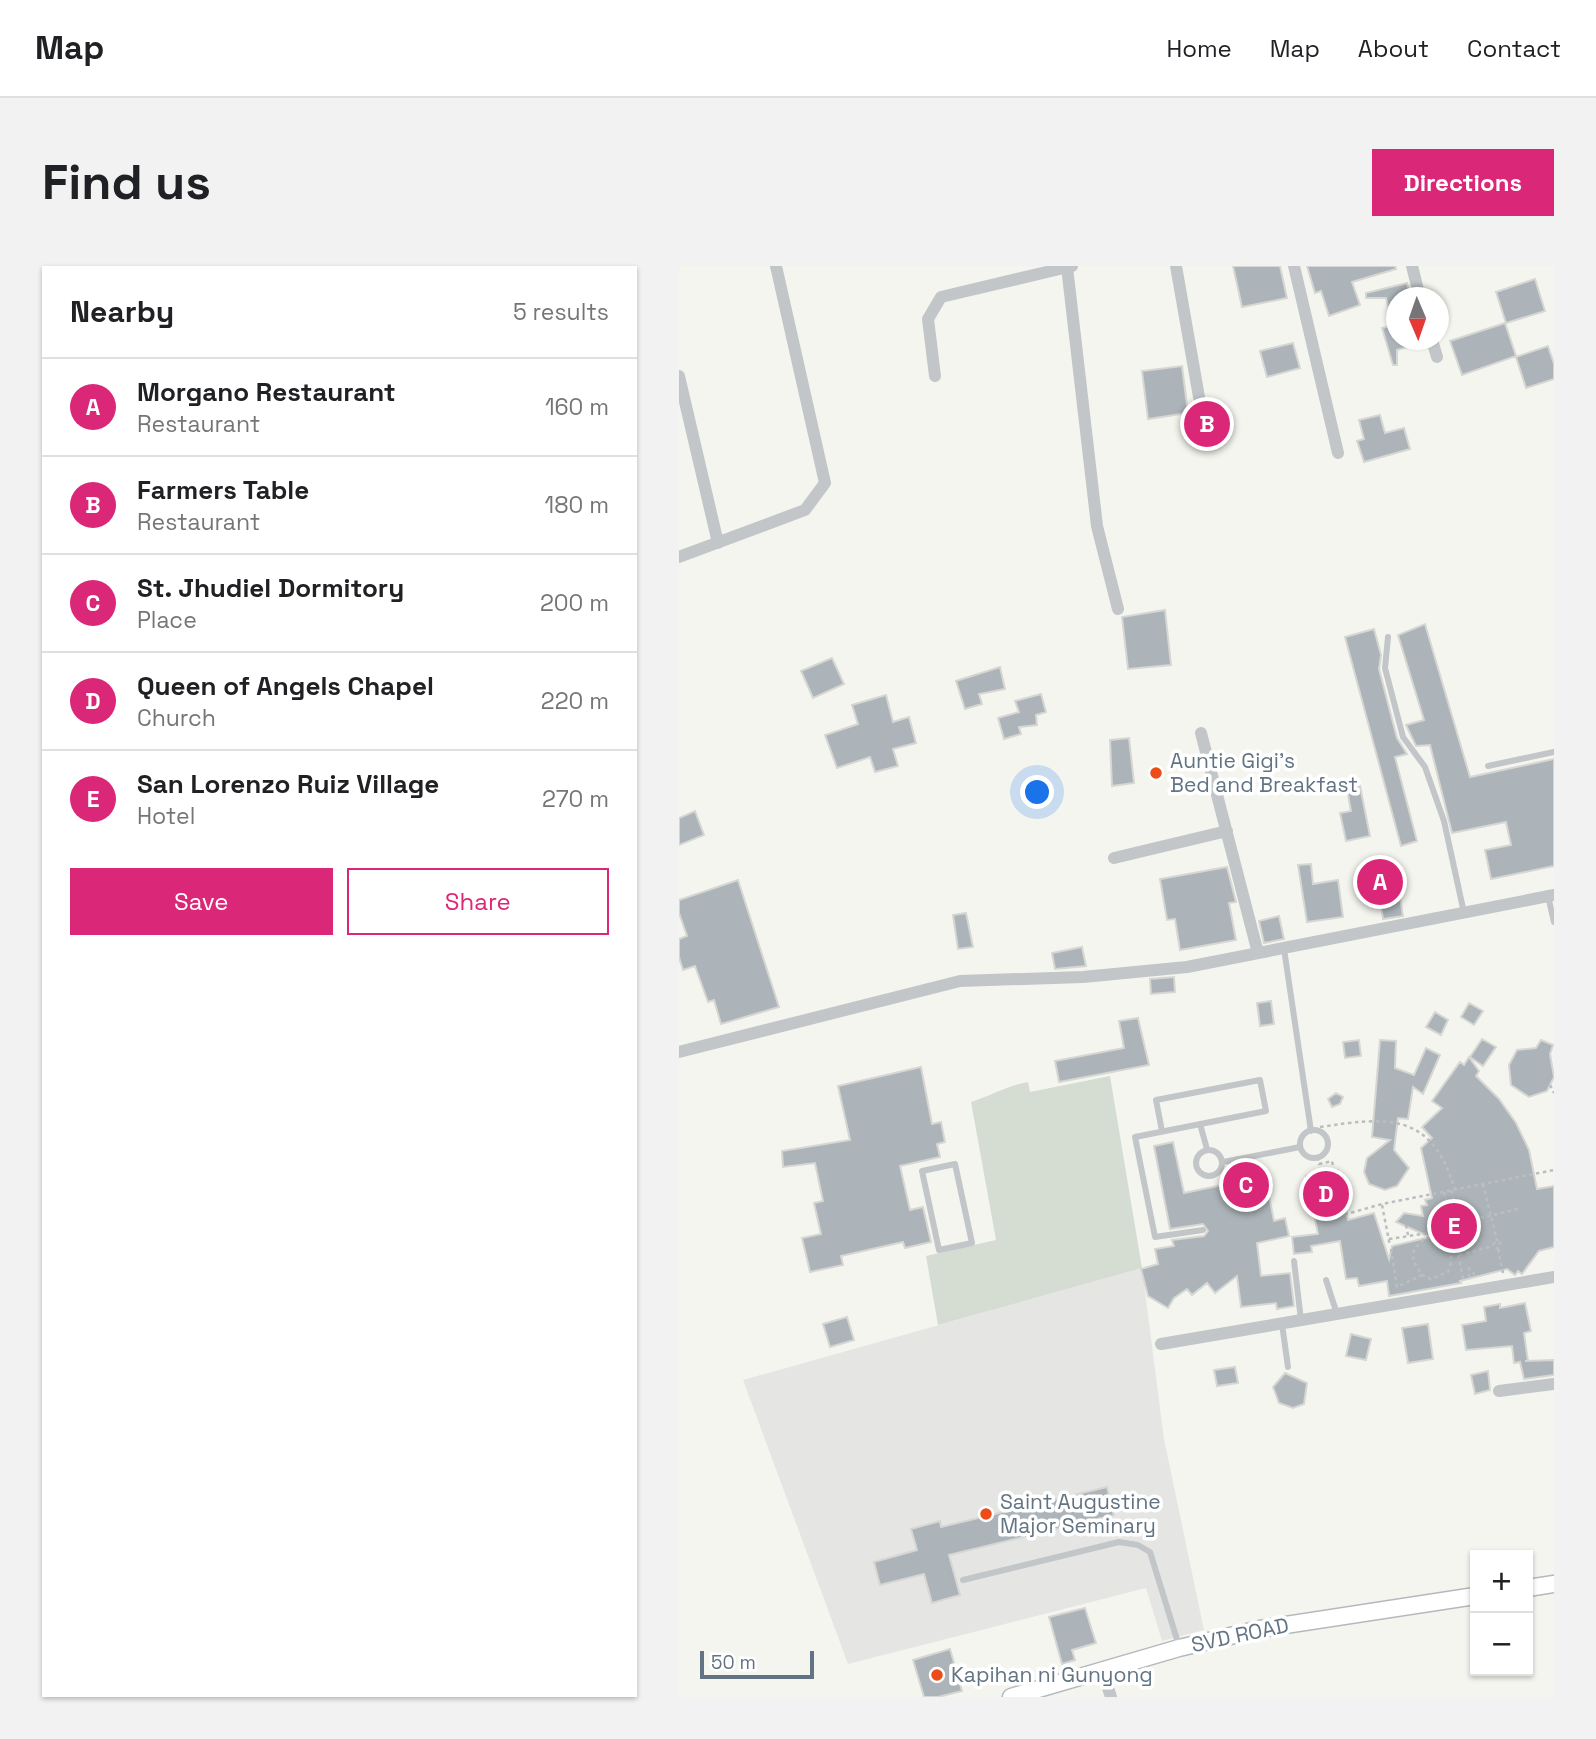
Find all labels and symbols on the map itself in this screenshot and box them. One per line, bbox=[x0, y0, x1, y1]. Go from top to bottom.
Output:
north arrow bbox=[1386, 287, 1449, 350]
pin: B bbox=[1184, 398, 1230, 450]
place label: Auntie Gigi's Bed and Breakfast bbox=[1170, 747, 1358, 798]
marker: Auntie Gigi's Bed and Breakfast bbox=[1148, 765, 1164, 781]
your location bbox=[1020, 775, 1054, 809]
pin: A bbox=[1357, 856, 1403, 908]
pin: C bbox=[1223, 1159, 1269, 1211]
pin: D bbox=[1303, 1168, 1349, 1220]
pin: E bbox=[1431, 1200, 1477, 1252]
place label: Saint Augustine Major Seminary bbox=[1000, 1488, 1161, 1539]
marker: Saint Augustine Major Seminary bbox=[978, 1506, 994, 1522]
street label: SVD ROAD bbox=[1189, 1611, 1291, 1658]
scale bar bbox=[700, 1648, 814, 1680]
place label: Kapihan ni Gunyong bbox=[951, 1661, 1153, 1688]
marker: Kapihan ni Gunyong bbox=[929, 1667, 945, 1683]

